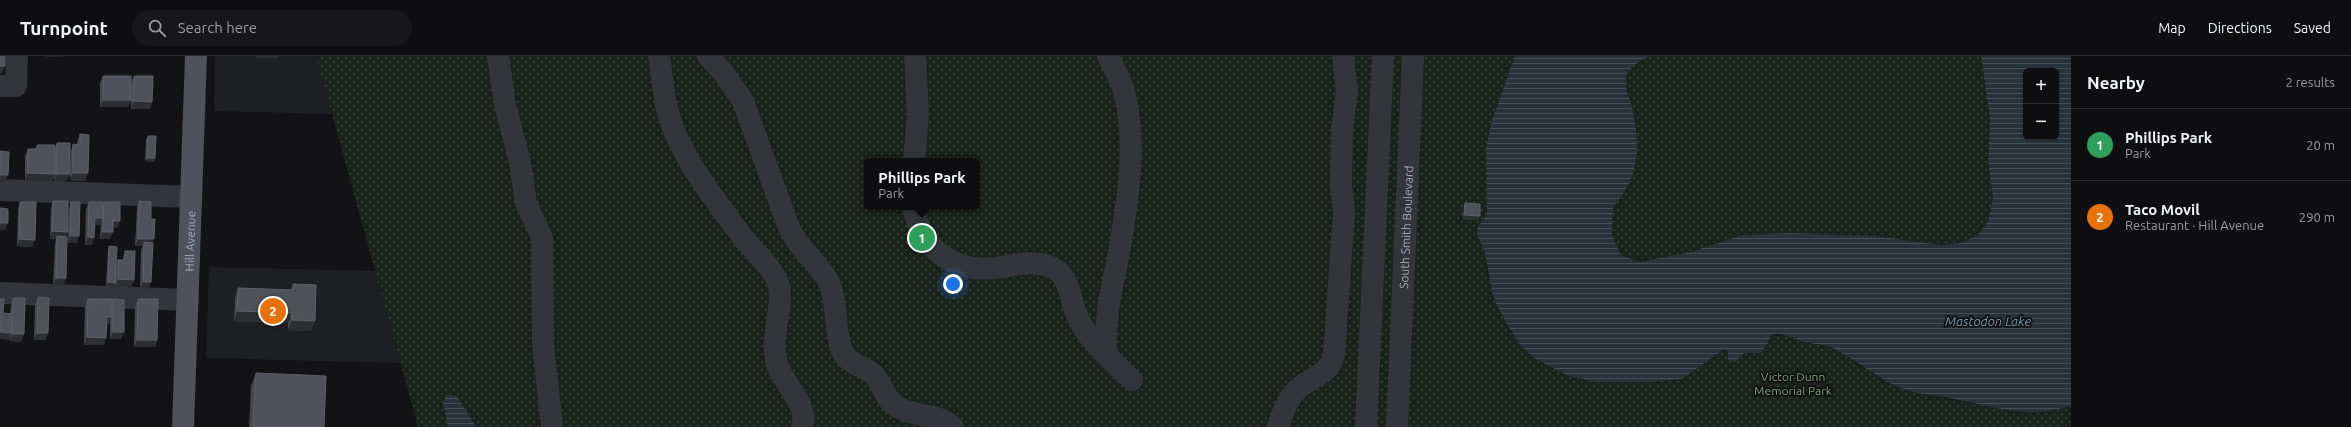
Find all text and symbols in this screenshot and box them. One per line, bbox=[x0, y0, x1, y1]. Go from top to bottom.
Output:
search box bbox=[132, 10, 412, 46]
text: Turnpoint bbox=[20, 17, 108, 39]
icon: search bbox=[146, 17, 168, 39]
text: Search here bbox=[178, 19, 257, 36]
text: Map bbox=[2158, 20, 2186, 36]
text: Directions bbox=[2208, 20, 2272, 36]
text: Saved bbox=[2294, 20, 2331, 36]
map controls bbox=[2023, 68, 2059, 140]
button: + bbox=[2023, 68, 2059, 104]
text: Nearby bbox=[2087, 73, 2145, 92]
text: 2 results bbox=[2285, 75, 2335, 89]
button: − bbox=[2023, 104, 2059, 140]
text: Phillips Park bbox=[2125, 129, 2212, 146]
text: 1 bbox=[2096, 138, 2104, 152]
text: 20 m bbox=[2306, 138, 2335, 152]
text: Park bbox=[2125, 146, 2151, 160]
popup bbox=[864, 158, 980, 210]
street label: South Smith Boulevard bbox=[1396, 165, 1415, 289]
text: Phillips Park bbox=[878, 169, 966, 186]
text: Park bbox=[878, 186, 904, 200]
text: Taco Movil bbox=[2125, 201, 2200, 218]
street label: Hill Avenue bbox=[182, 210, 197, 272]
text: 2 bbox=[2096, 210, 2104, 224]
text: 290 m bbox=[2299, 210, 2335, 224]
text: Restaurant · Hill Avenue bbox=[2125, 218, 2264, 232]
pin: 1 bbox=[909, 223, 935, 253]
your location bbox=[943, 274, 963, 294]
pin: 2 bbox=[260, 296, 286, 326]
water label: Mastodon Lake bbox=[1945, 314, 2031, 328]
park label: Victor Dunn Memorial Park bbox=[1754, 370, 1832, 397]

